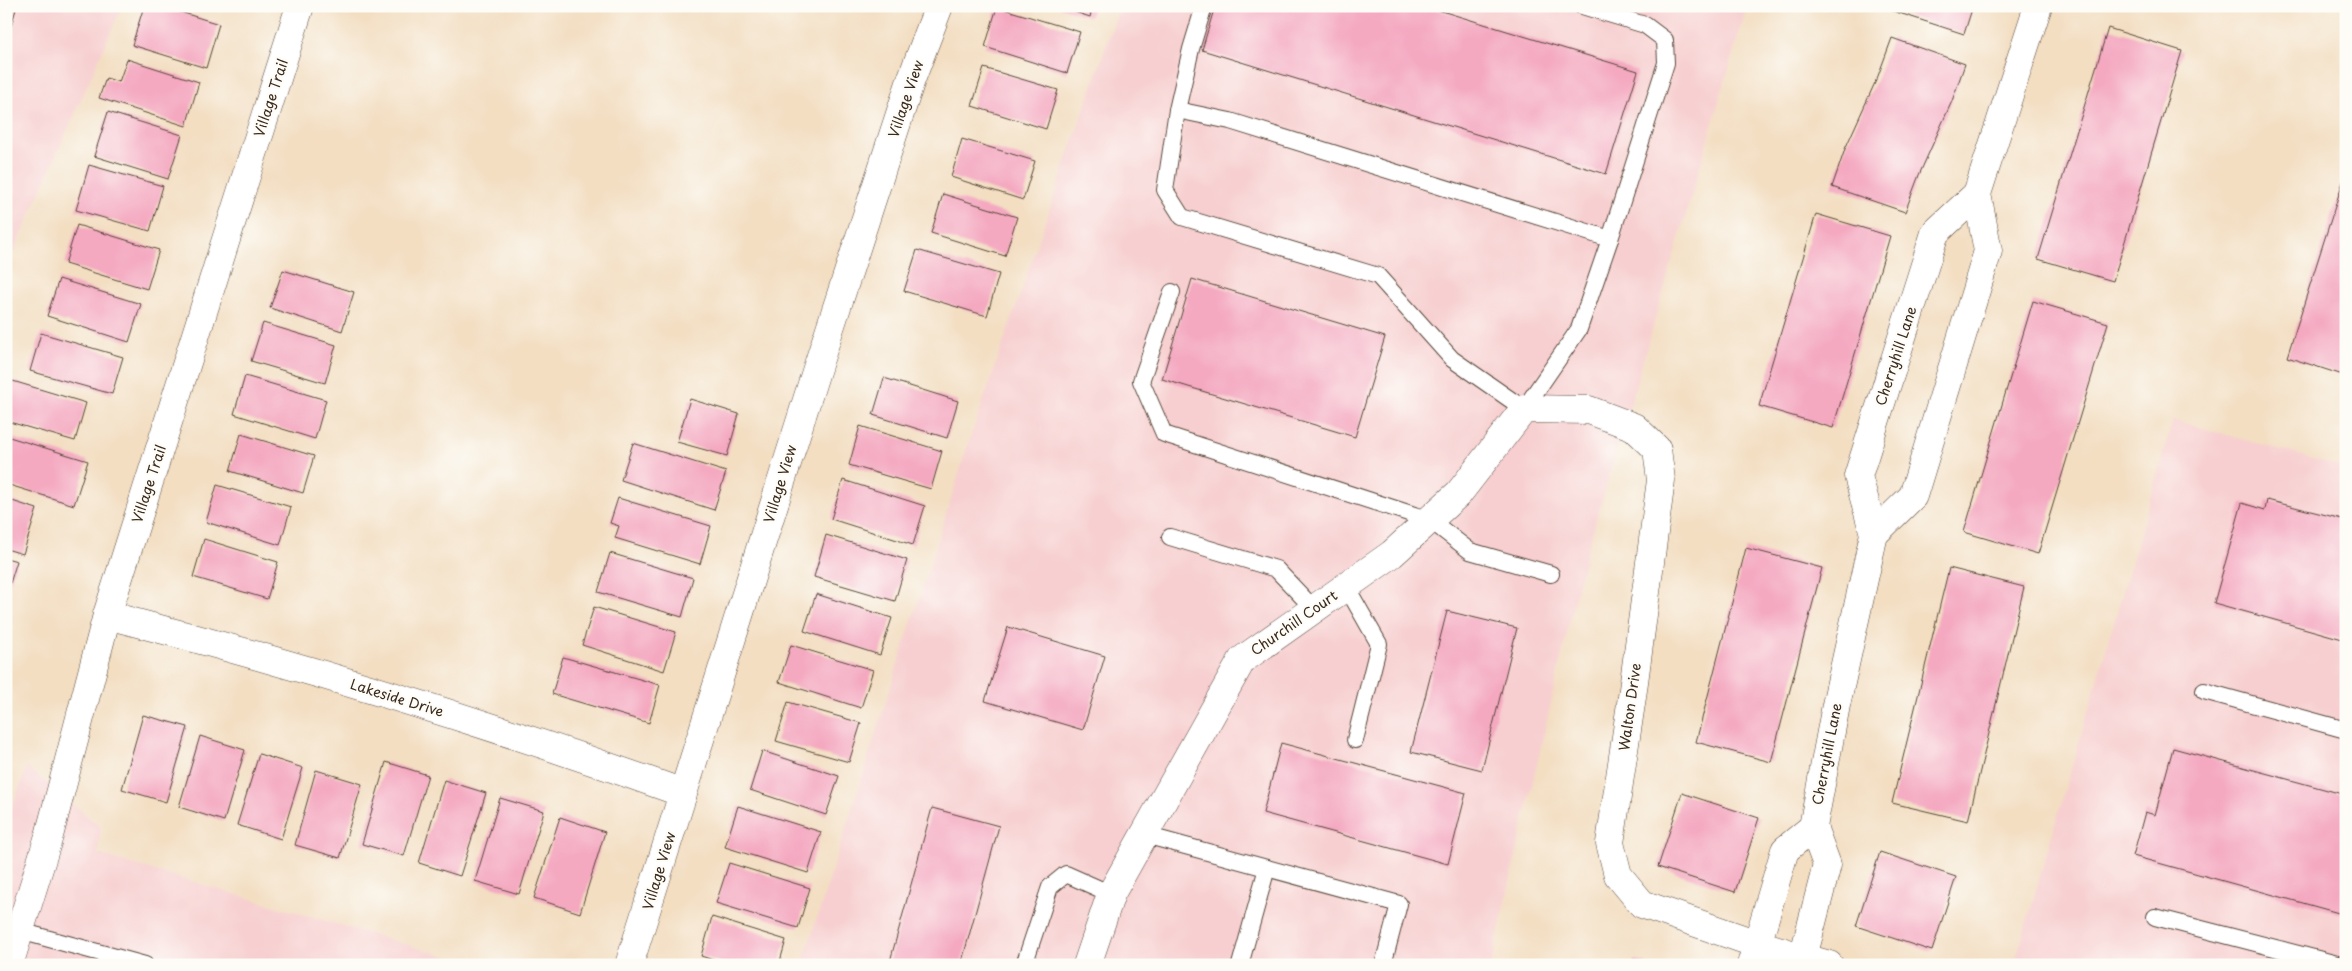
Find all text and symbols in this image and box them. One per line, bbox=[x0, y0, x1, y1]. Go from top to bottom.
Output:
street label: Village Trail bbox=[248, 56, 293, 140]
street label: Village View bbox=[882, 57, 929, 140]
street label: Cherryhill Lane bbox=[1870, 303, 1922, 408]
street label: Village Trail bbox=[126, 442, 171, 526]
street label: Village View bbox=[758, 442, 801, 525]
street label: Churchill Court bbox=[1246, 585, 1342, 660]
street label: Walton Drive bbox=[1613, 662, 1646, 752]
street label: Lakeside Drive bbox=[348, 673, 447, 722]
street label: Cherryhill Lane bbox=[1806, 701, 1847, 807]
street label: Village View bbox=[637, 829, 680, 912]

